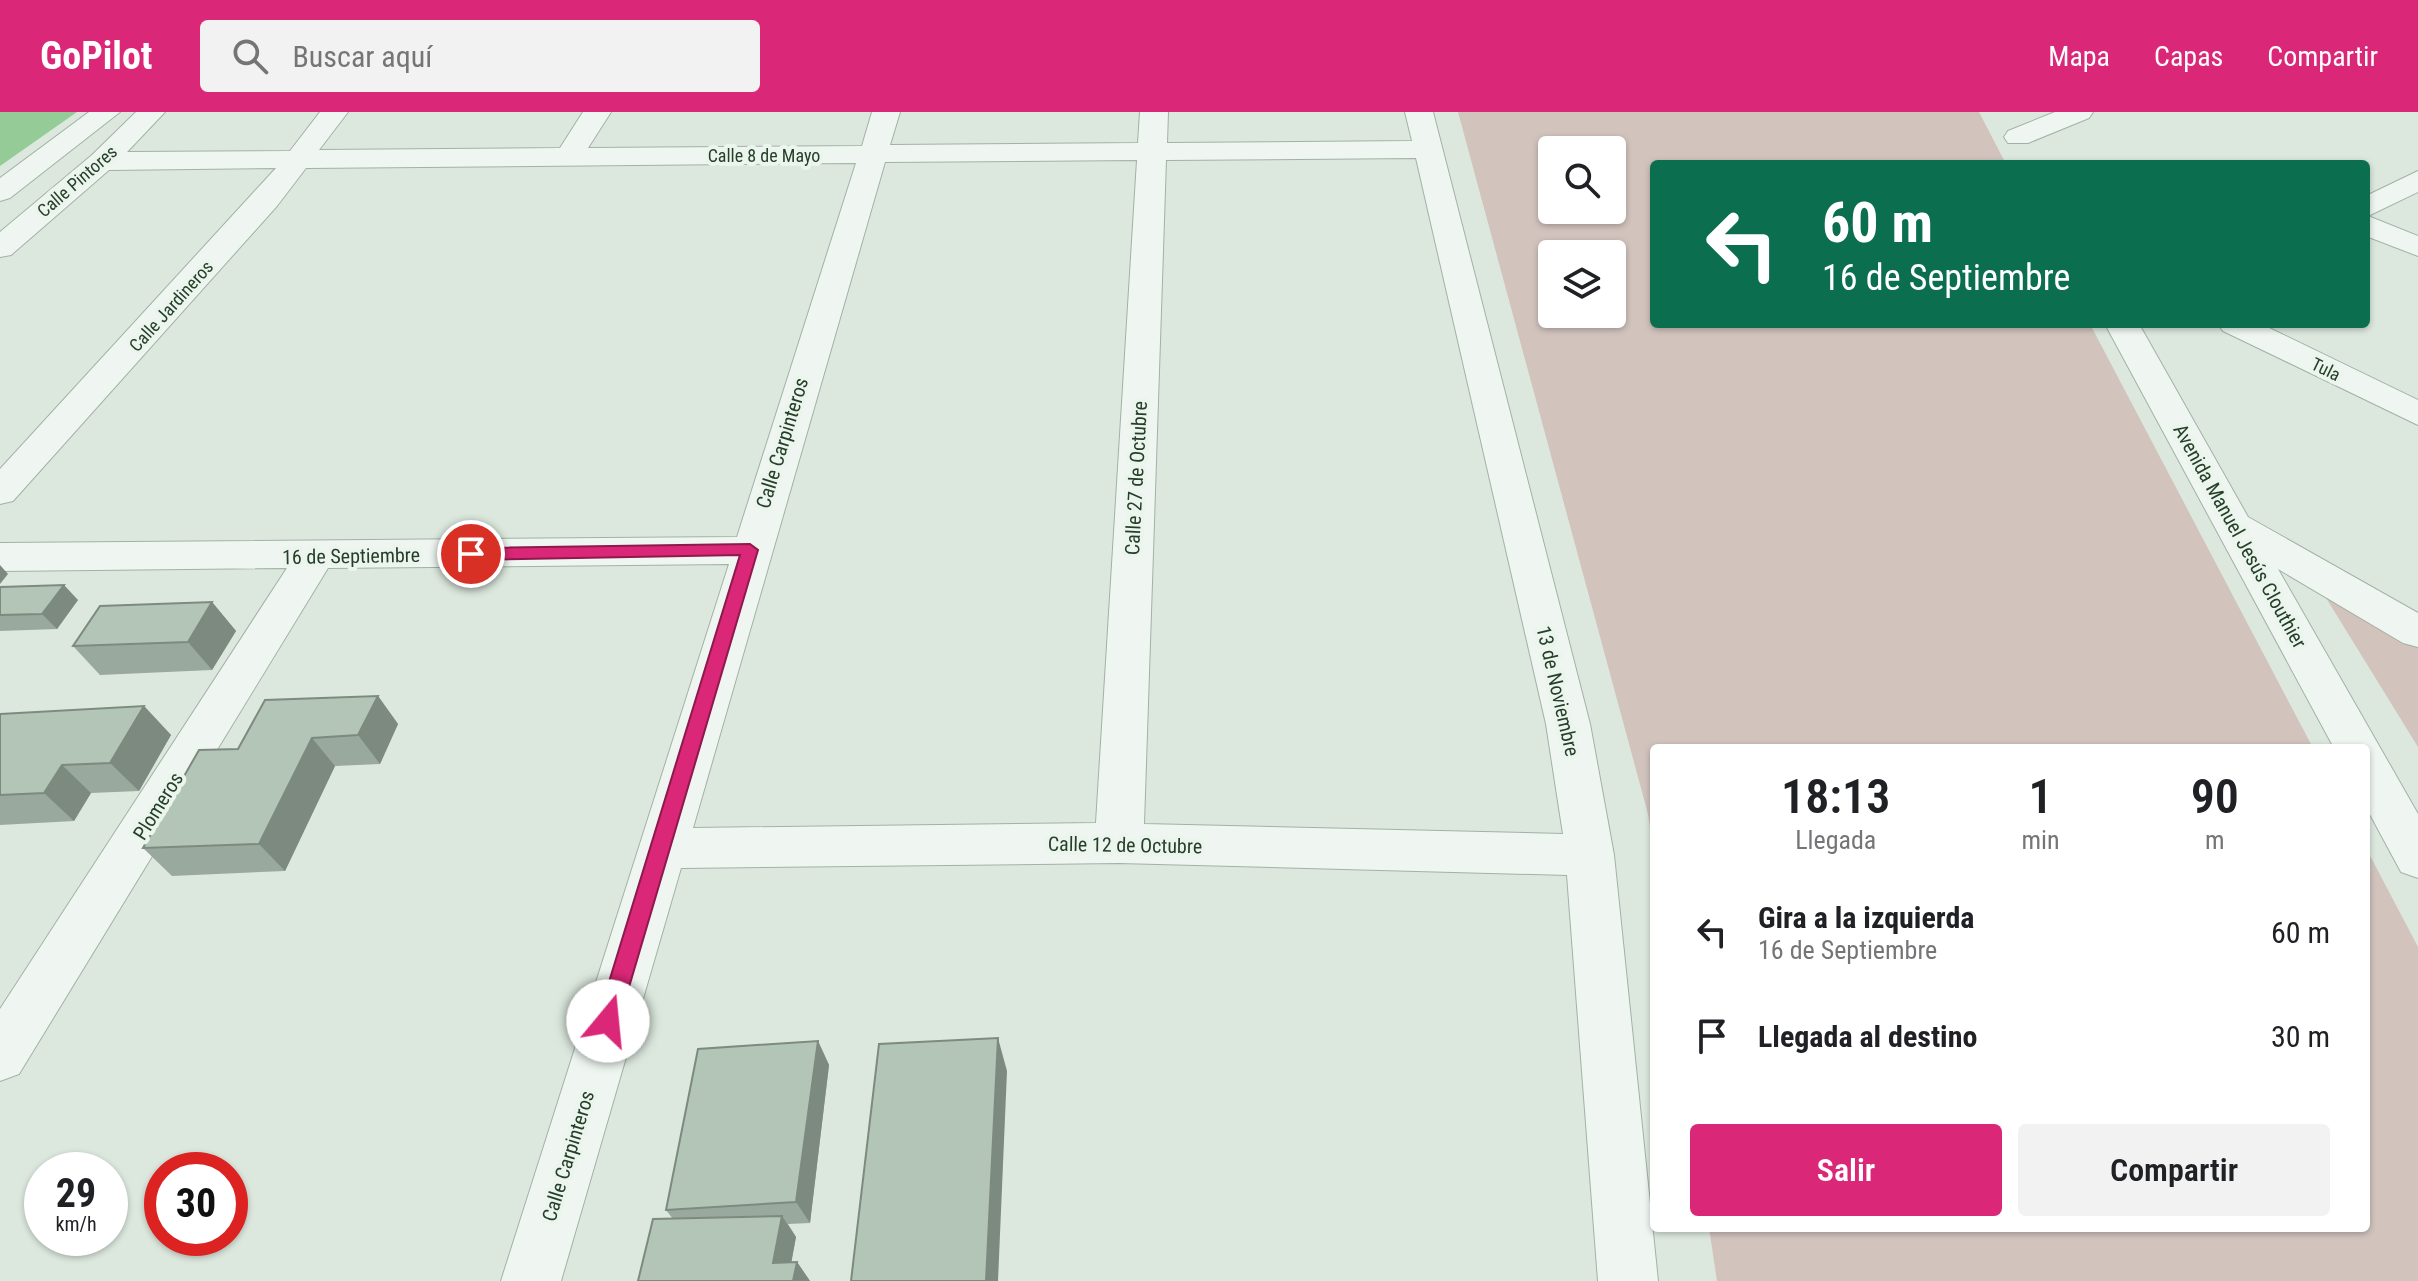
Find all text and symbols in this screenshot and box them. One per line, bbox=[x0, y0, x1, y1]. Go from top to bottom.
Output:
search box bbox=[200, 20, 760, 92]
text: GoPilot bbox=[40, 34, 152, 78]
icon: search bbox=[228, 34, 272, 78]
text: Buscar aquí bbox=[292, 39, 432, 74]
text: Mapa bbox=[2048, 40, 2110, 73]
text: Capas bbox=[2154, 40, 2223, 73]
text: Compartir bbox=[2267, 40, 2378, 73]
map controls bbox=[1538, 136, 1626, 328]
button: search bbox=[1538, 136, 1626, 224]
street label: Calle Pintores bbox=[33, 141, 121, 221]
street label: Calle 8 de Mayo bbox=[708, 145, 820, 166]
text: 60 m bbox=[1822, 190, 1933, 256]
icon: left bbox=[1690, 192, 1794, 296]
button: layers bbox=[1538, 240, 1626, 328]
street label: Calle Jardineros bbox=[125, 256, 217, 356]
text: 16 de Septiembre bbox=[1822, 257, 2070, 299]
street label: Tula bbox=[2308, 353, 2344, 385]
street label: Calle Carpinteros bbox=[751, 375, 813, 511]
street label: Calle 27 de Octubre bbox=[1120, 400, 1152, 556]
street label: Avenida Manuel Jesús Clouthier bbox=[2168, 420, 2312, 652]
pin bbox=[437, 520, 505, 588]
icon: arrive bbox=[449, 532, 493, 576]
street label: 16 de Septiembre bbox=[282, 543, 420, 569]
street label: 13 de Noviembre bbox=[1531, 623, 1585, 759]
street label: Plomeros bbox=[128, 768, 188, 844]
text: 18:13 bbox=[1781, 768, 1890, 825]
text: 1 bbox=[2028, 768, 2053, 825]
text: 90 bbox=[2191, 768, 2239, 825]
text: Llegada bbox=[1795, 825, 1876, 855]
text: min bbox=[2021, 825, 2060, 855]
text: m bbox=[2205, 825, 2225, 855]
street label: Calle 12 de Octubre bbox=[1048, 832, 1202, 858]
text: Gira a la izquierda bbox=[1758, 900, 1974, 935]
icon: left bbox=[1690, 910, 1734, 954]
text: 60 m bbox=[2271, 915, 2330, 950]
text: 16 de Septiembre bbox=[1758, 935, 1937, 965]
position arrow bbox=[566, 979, 650, 1063]
icon: arrive bbox=[1690, 1014, 1734, 1058]
text: Llegada al destino bbox=[1758, 1019, 1977, 1054]
text: 30 m bbox=[2271, 1019, 2330, 1054]
street label: Calle Carpinteros bbox=[537, 1088, 599, 1224]
button: Salir bbox=[1690, 1124, 2002, 1216]
button: Compartir bbox=[2018, 1124, 2330, 1216]
speed limit sign: 30 bbox=[144, 1152, 248, 1256]
text: 29 bbox=[56, 1170, 96, 1217]
text: km/h bbox=[55, 1212, 97, 1236]

